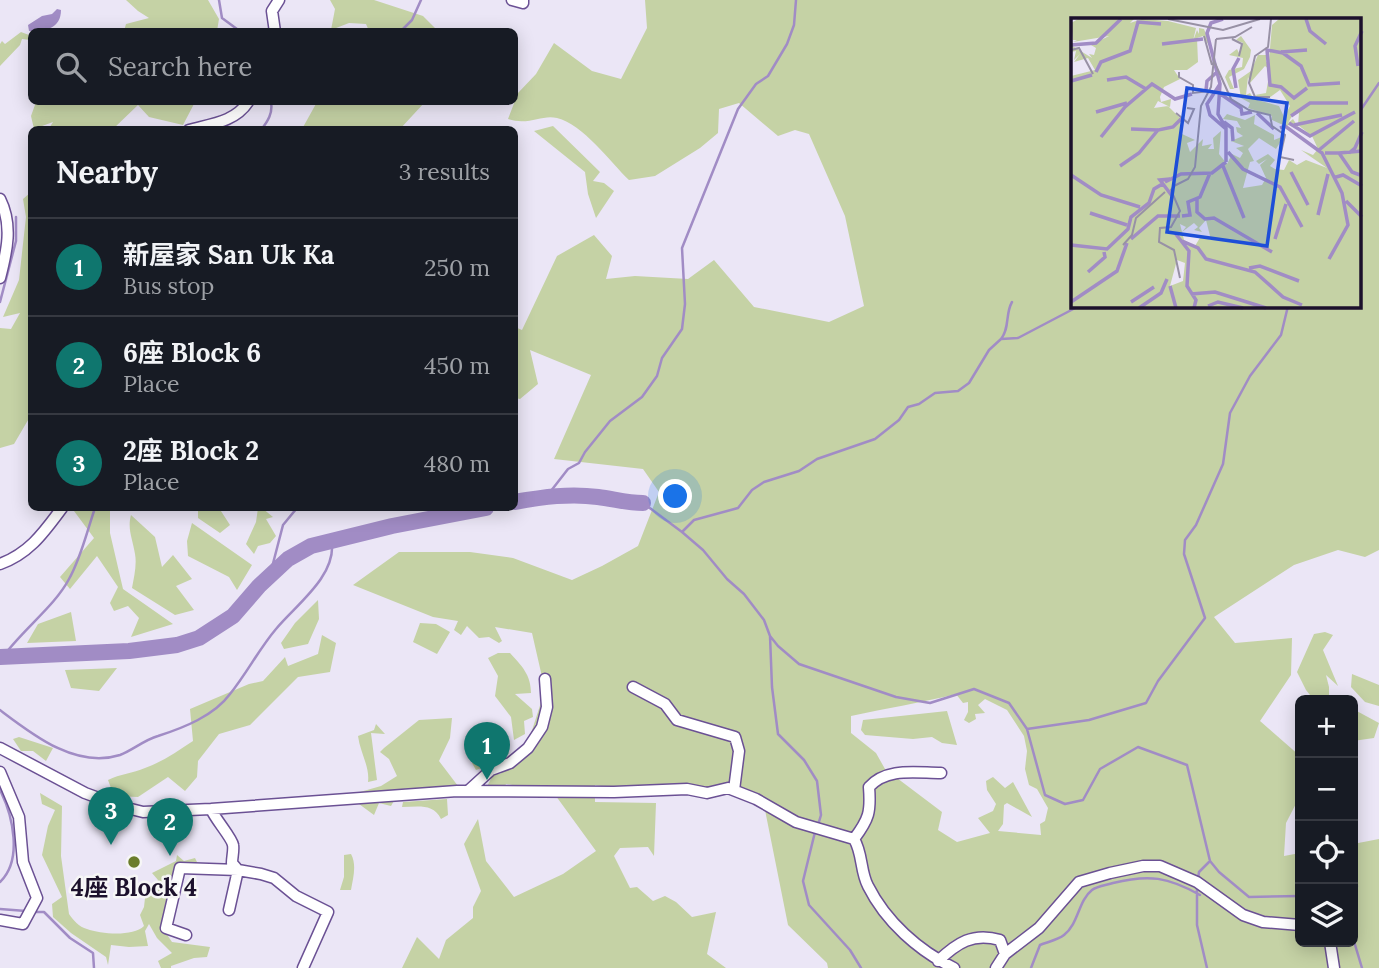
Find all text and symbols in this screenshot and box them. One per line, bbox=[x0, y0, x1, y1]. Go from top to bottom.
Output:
inset map bbox=[1071, 18, 1362, 308]
search box bbox=[28, 28, 518, 105]
icon: search bbox=[52, 48, 90, 86]
text: Search here bbox=[108, 50, 252, 83]
text: Nearby bbox=[56, 153, 158, 191]
text: 3 results bbox=[399, 157, 490, 186]
text: 新屋家 San Uk Ka bbox=[123, 238, 334, 271]
text: 1 bbox=[74, 253, 84, 282]
text: 250 m bbox=[424, 253, 490, 282]
text: Bus stop bbox=[123, 271, 214, 300]
text: 6座 Block 6 bbox=[123, 336, 261, 369]
text: 2 bbox=[73, 351, 85, 380]
text: 450 m bbox=[424, 351, 490, 380]
text: Place bbox=[123, 369, 180, 398]
text: 2座 Block 2 bbox=[123, 434, 259, 467]
text: 3 bbox=[73, 449, 85, 478]
text: 480 m bbox=[424, 449, 490, 478]
text: Place bbox=[123, 467, 180, 496]
your location bbox=[658, 479, 692, 513]
map controls bbox=[1295, 695, 1358, 947]
button: + bbox=[1295, 695, 1358, 758]
pin: 1 bbox=[464, 722, 510, 780]
button: − bbox=[1295, 758, 1358, 821]
pin: 3 bbox=[88, 787, 134, 845]
pin: 2 bbox=[147, 798, 193, 856]
button: locate bbox=[1295, 821, 1358, 884]
marker: 4座 Block 4 bbox=[126, 854, 142, 870]
place label: 4座 Block 4 bbox=[71, 872, 197, 903]
button: layers bbox=[1295, 884, 1358, 947]

